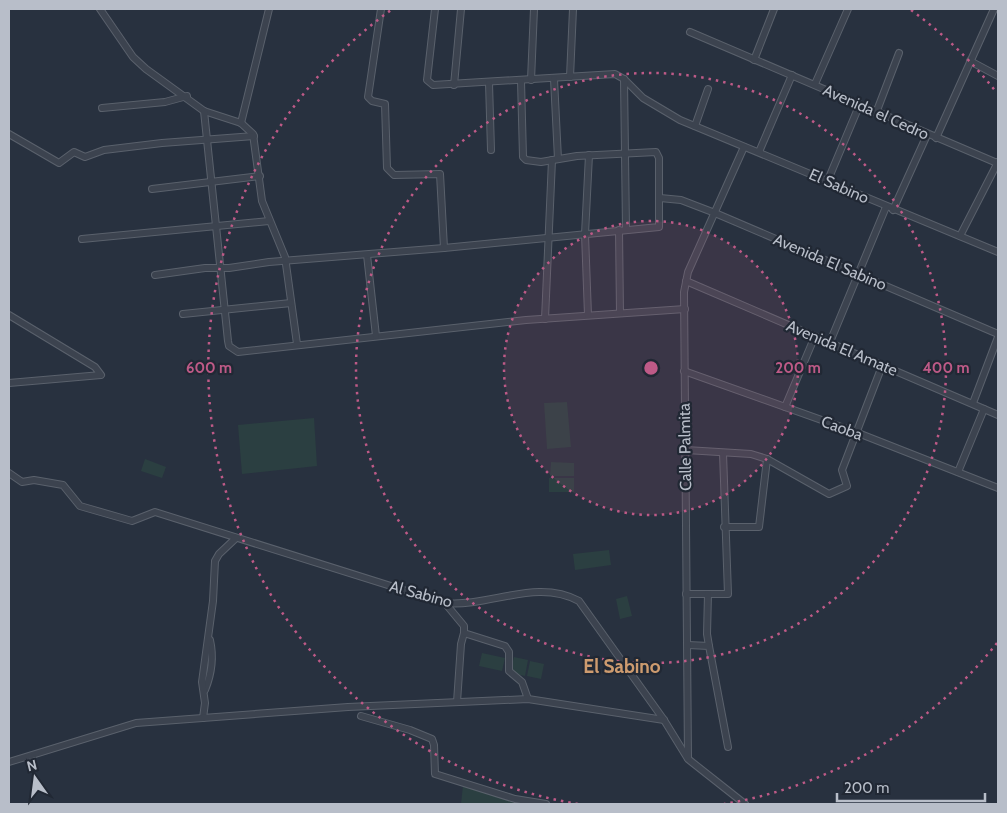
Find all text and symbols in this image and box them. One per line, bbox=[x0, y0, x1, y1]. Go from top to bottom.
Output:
street label: Avenida el Cedro bbox=[820, 80, 932, 144]
street label: El Sabino bbox=[806, 164, 872, 208]
street label: Avenida El Sabino bbox=[771, 230, 890, 294]
street label: Avenida El Amate bbox=[784, 316, 900, 380]
text: 600 m bbox=[186, 359, 232, 377]
centre of rings bbox=[642, 359, 660, 377]
text: 200 m bbox=[775, 359, 821, 377]
text: 400 m bbox=[923, 359, 969, 377]
street label: Calle Palmita bbox=[675, 403, 695, 491]
street label: Caoba bbox=[819, 412, 866, 444]
street label: Al Sabino bbox=[388, 577, 455, 612]
district label: El Sabino bbox=[583, 655, 661, 678]
north arrow bbox=[10, 753, 60, 803]
text: N bbox=[25, 755, 39, 775]
scale bar bbox=[837, 770, 984, 802]
text: 200 m bbox=[844, 779, 889, 797]

